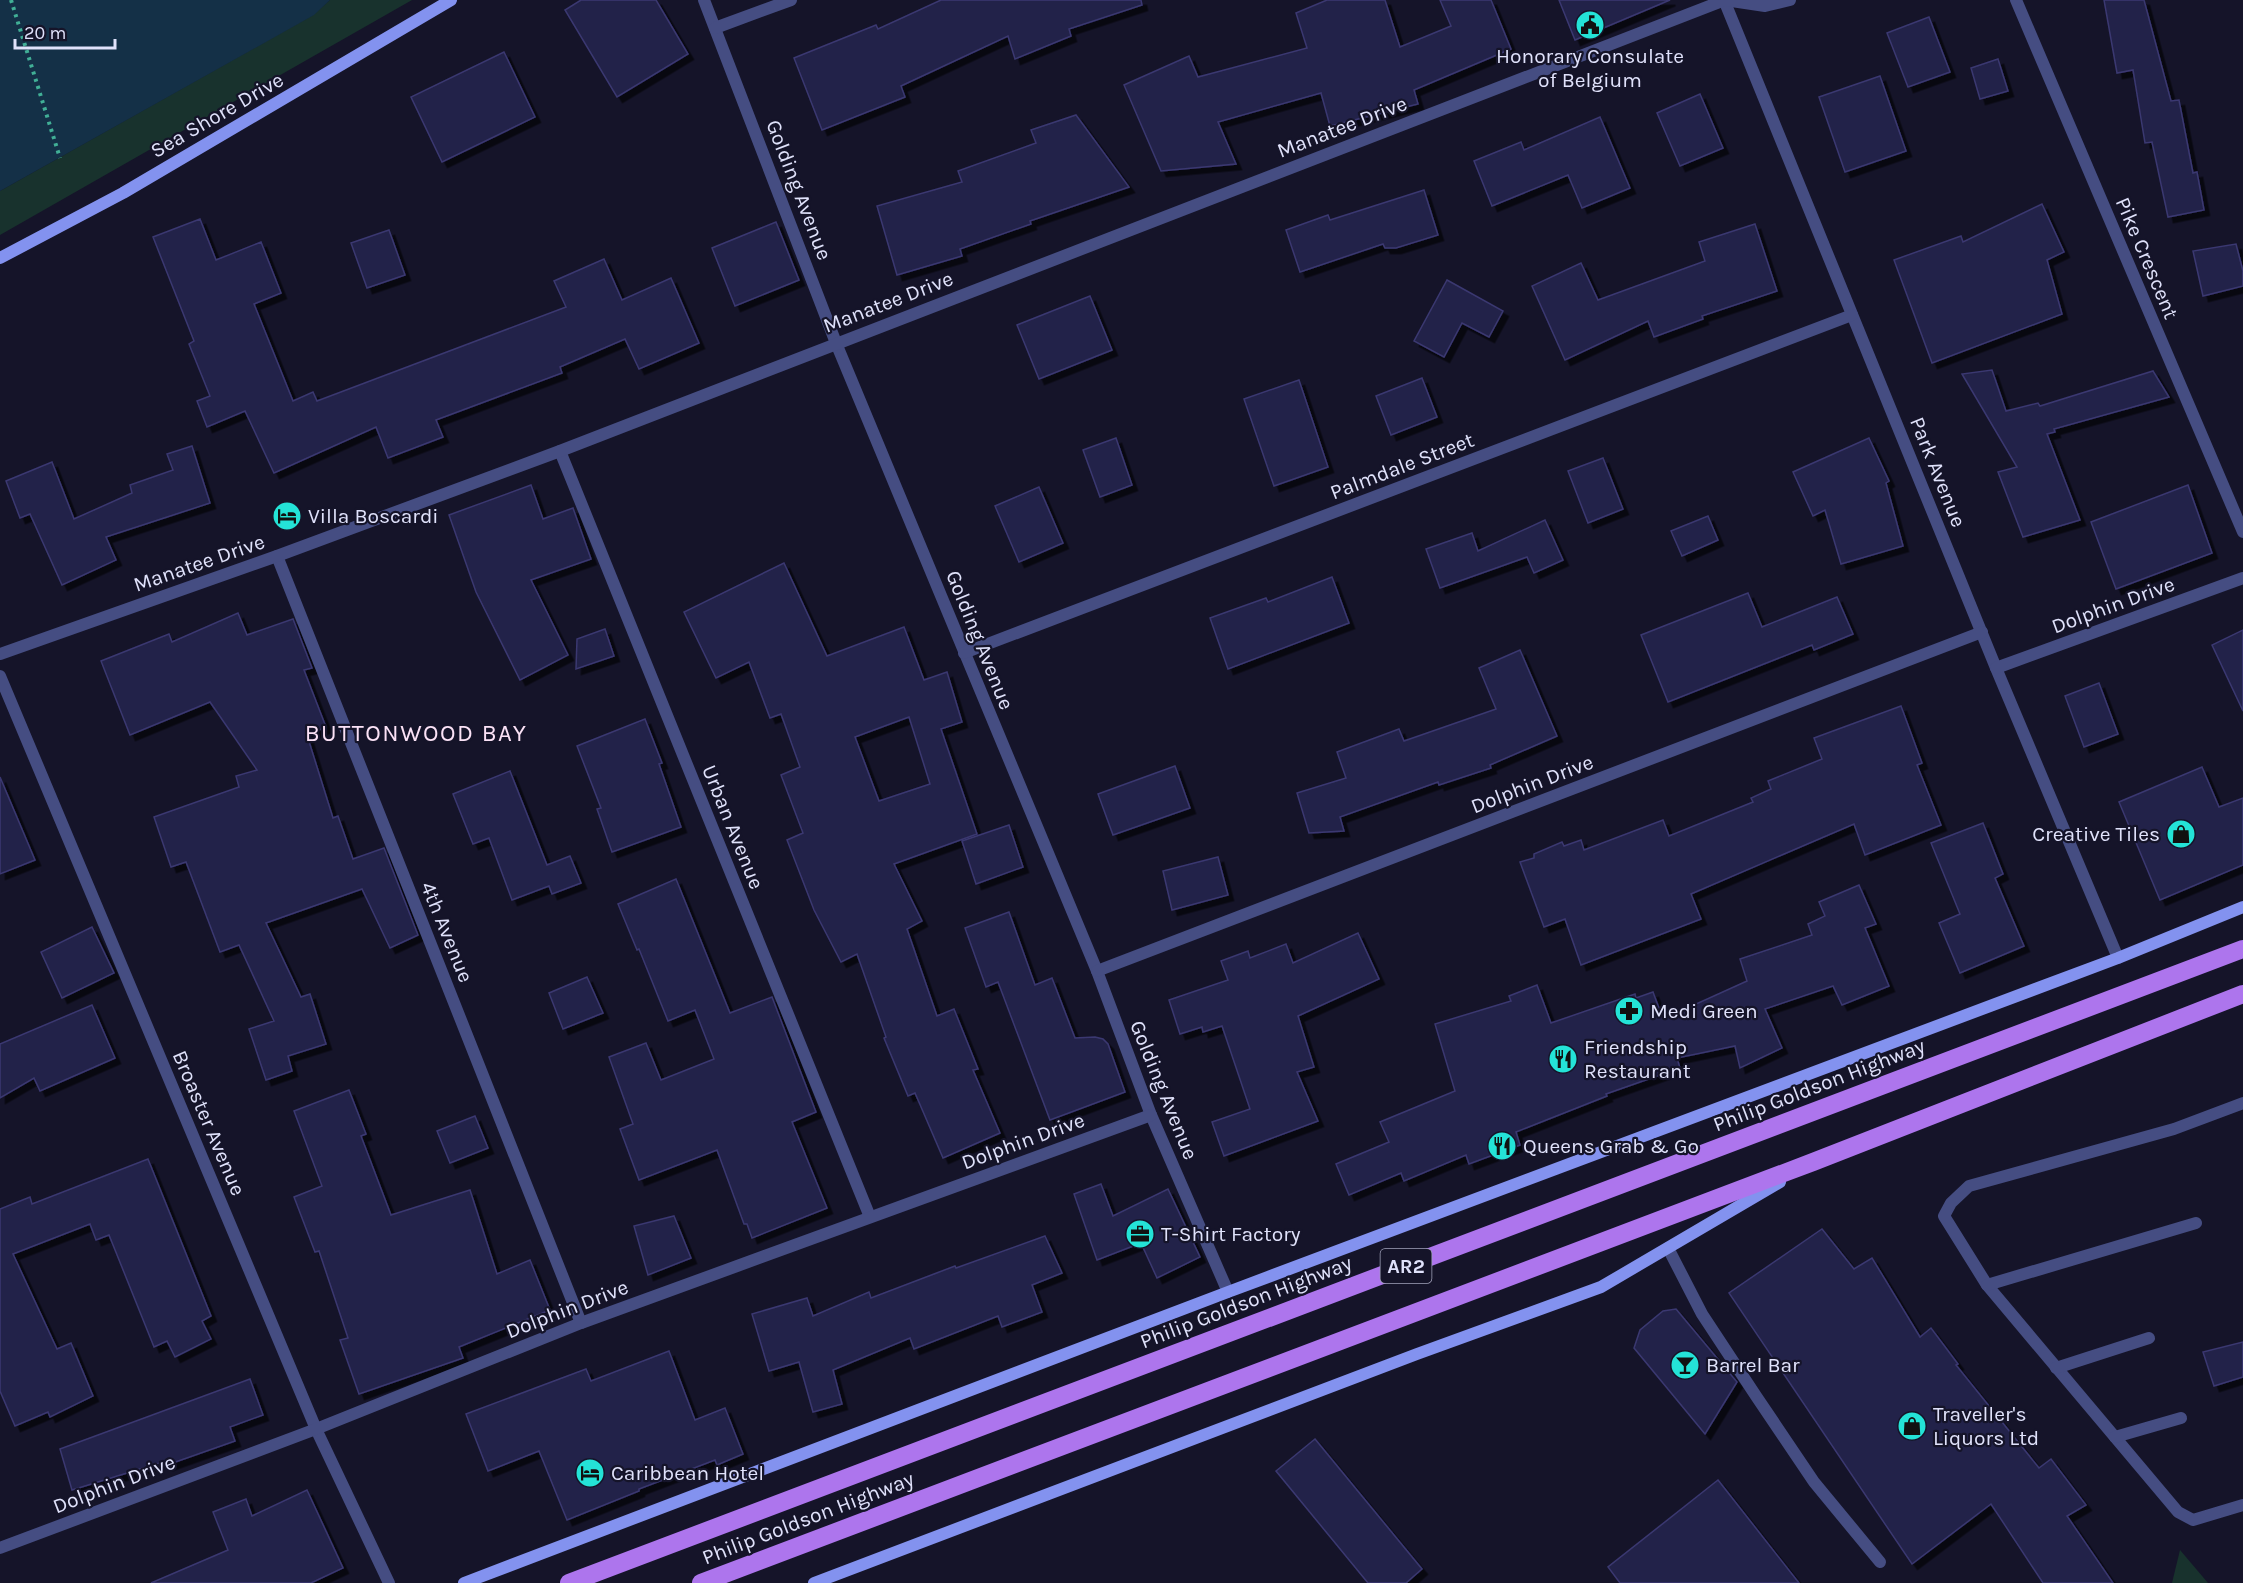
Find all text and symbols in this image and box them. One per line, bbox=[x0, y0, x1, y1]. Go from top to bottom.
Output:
public building icon: Honorary Consulate of Belgium bbox=[1574, 9, 1606, 41]
scale bar bbox=[15, 12, 116, 50]
text: 20 m bbox=[24, 22, 66, 44]
place label: Honorary Consulate of Belgium bbox=[1496, 44, 1684, 92]
street label: Sea Shore Drive bbox=[146, 67, 288, 163]
street label: Manatee Drive bbox=[1274, 91, 1410, 163]
street label: Golding Avenue bbox=[761, 117, 837, 263]
street label: Pike Crescent bbox=[2111, 193, 2183, 323]
street label: Manatee Drive bbox=[820, 266, 956, 338]
street label: Park Avenue bbox=[1905, 413, 1971, 531]
street label: Palmdale Street bbox=[1327, 428, 1477, 504]
hotel icon: Villa Boscardi bbox=[271, 500, 303, 532]
place label: Villa Boscardi bbox=[308, 504, 439, 528]
street label: Manatee Drive bbox=[130, 529, 268, 597]
street label: Golding Avenue bbox=[941, 567, 1019, 713]
street label: Dolphin Drive bbox=[2048, 572, 2178, 638]
district label: BUTTONWOOD BAY bbox=[305, 719, 527, 747]
street label: Dolphin Drive bbox=[1467, 750, 1597, 818]
street label: Urban Avenue bbox=[697, 761, 769, 893]
shop icon: Creative Tiles bbox=[2165, 818, 2197, 850]
place label: Creative Tiles bbox=[2032, 822, 2160, 846]
street label: 4th Avenue bbox=[416, 878, 478, 986]
pharmacy icon: Medi Green bbox=[1613, 995, 1645, 1027]
place label: Medi Green bbox=[1650, 999, 1758, 1023]
street label: Golding Avenue bbox=[1125, 1017, 1203, 1163]
street label: Philip Goldson Highway bbox=[1710, 1033, 1928, 1136]
place label: Friendship Restaurant bbox=[1584, 1035, 1691, 1083]
restaurant icon: Friendship Restaurant bbox=[1547, 1043, 1579, 1075]
street label: Broaster Avenue bbox=[168, 1047, 250, 1199]
street label: Dolphin Drive bbox=[958, 1108, 1088, 1174]
restaurant icon: Queens Grab & Go bbox=[1486, 1130, 1518, 1162]
place label: Queens Grab & Go bbox=[1523, 1134, 1699, 1158]
office icon: T-Shirt Factory bbox=[1124, 1218, 1156, 1250]
place label: T-Shirt Factory bbox=[1161, 1222, 1301, 1246]
road number: AR2 bbox=[1380, 1249, 1432, 1283]
street label: Philip Goldson Highway bbox=[1137, 1250, 1355, 1353]
street label: Dolphin Drive bbox=[502, 1275, 632, 1343]
bar icon: Barrel Bar bbox=[1669, 1349, 1701, 1381]
place label: Barrel Bar bbox=[1706, 1353, 1800, 1377]
place label: Traveller's Liquors Ltd bbox=[1933, 1402, 2039, 1450]
shop icon: Traveller's Liquors Ltd bbox=[1896, 1410, 1928, 1442]
street label: Dolphin Drive bbox=[49, 1450, 179, 1518]
hotel icon: Caribbean Hotel bbox=[574, 1457, 606, 1489]
place label: Caribbean Hotel bbox=[611, 1461, 764, 1485]
street label: Philip Goldson Highway bbox=[699, 1466, 917, 1569]

